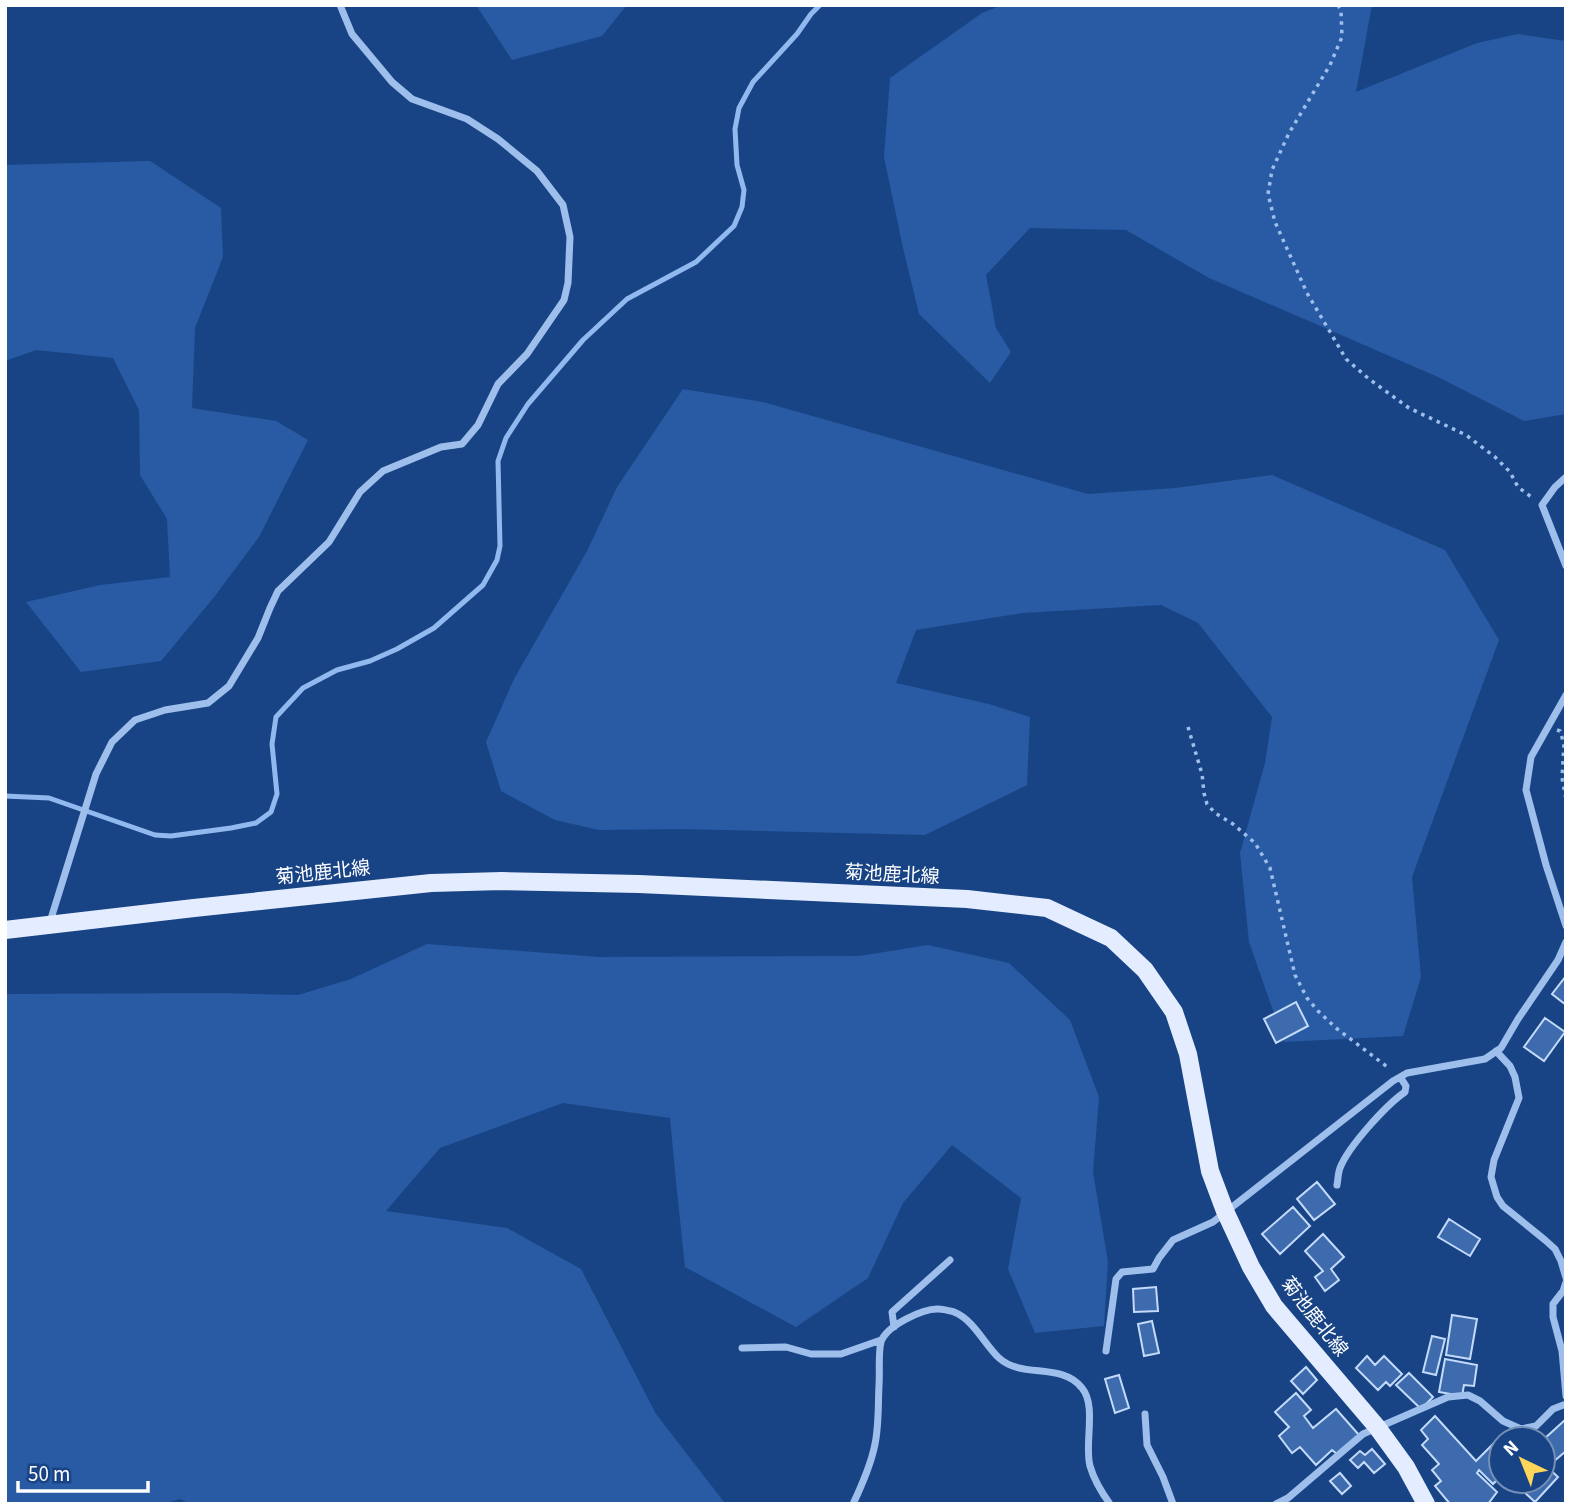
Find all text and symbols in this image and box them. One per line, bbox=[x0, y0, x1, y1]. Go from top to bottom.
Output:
street label: 菊池鹿北線 bbox=[274, 855, 372, 891]
street label: 菊池鹿北線 bbox=[844, 859, 940, 891]
street label: 菊池鹿北線 bbox=[1274, 1271, 1354, 1363]
north arrow bbox=[1487, 1425, 1557, 1495]
text: N bbox=[1498, 1434, 1525, 1463]
scale bar bbox=[18, 1450, 147, 1494]
text: 50 m bbox=[28, 1459, 70, 1489]

